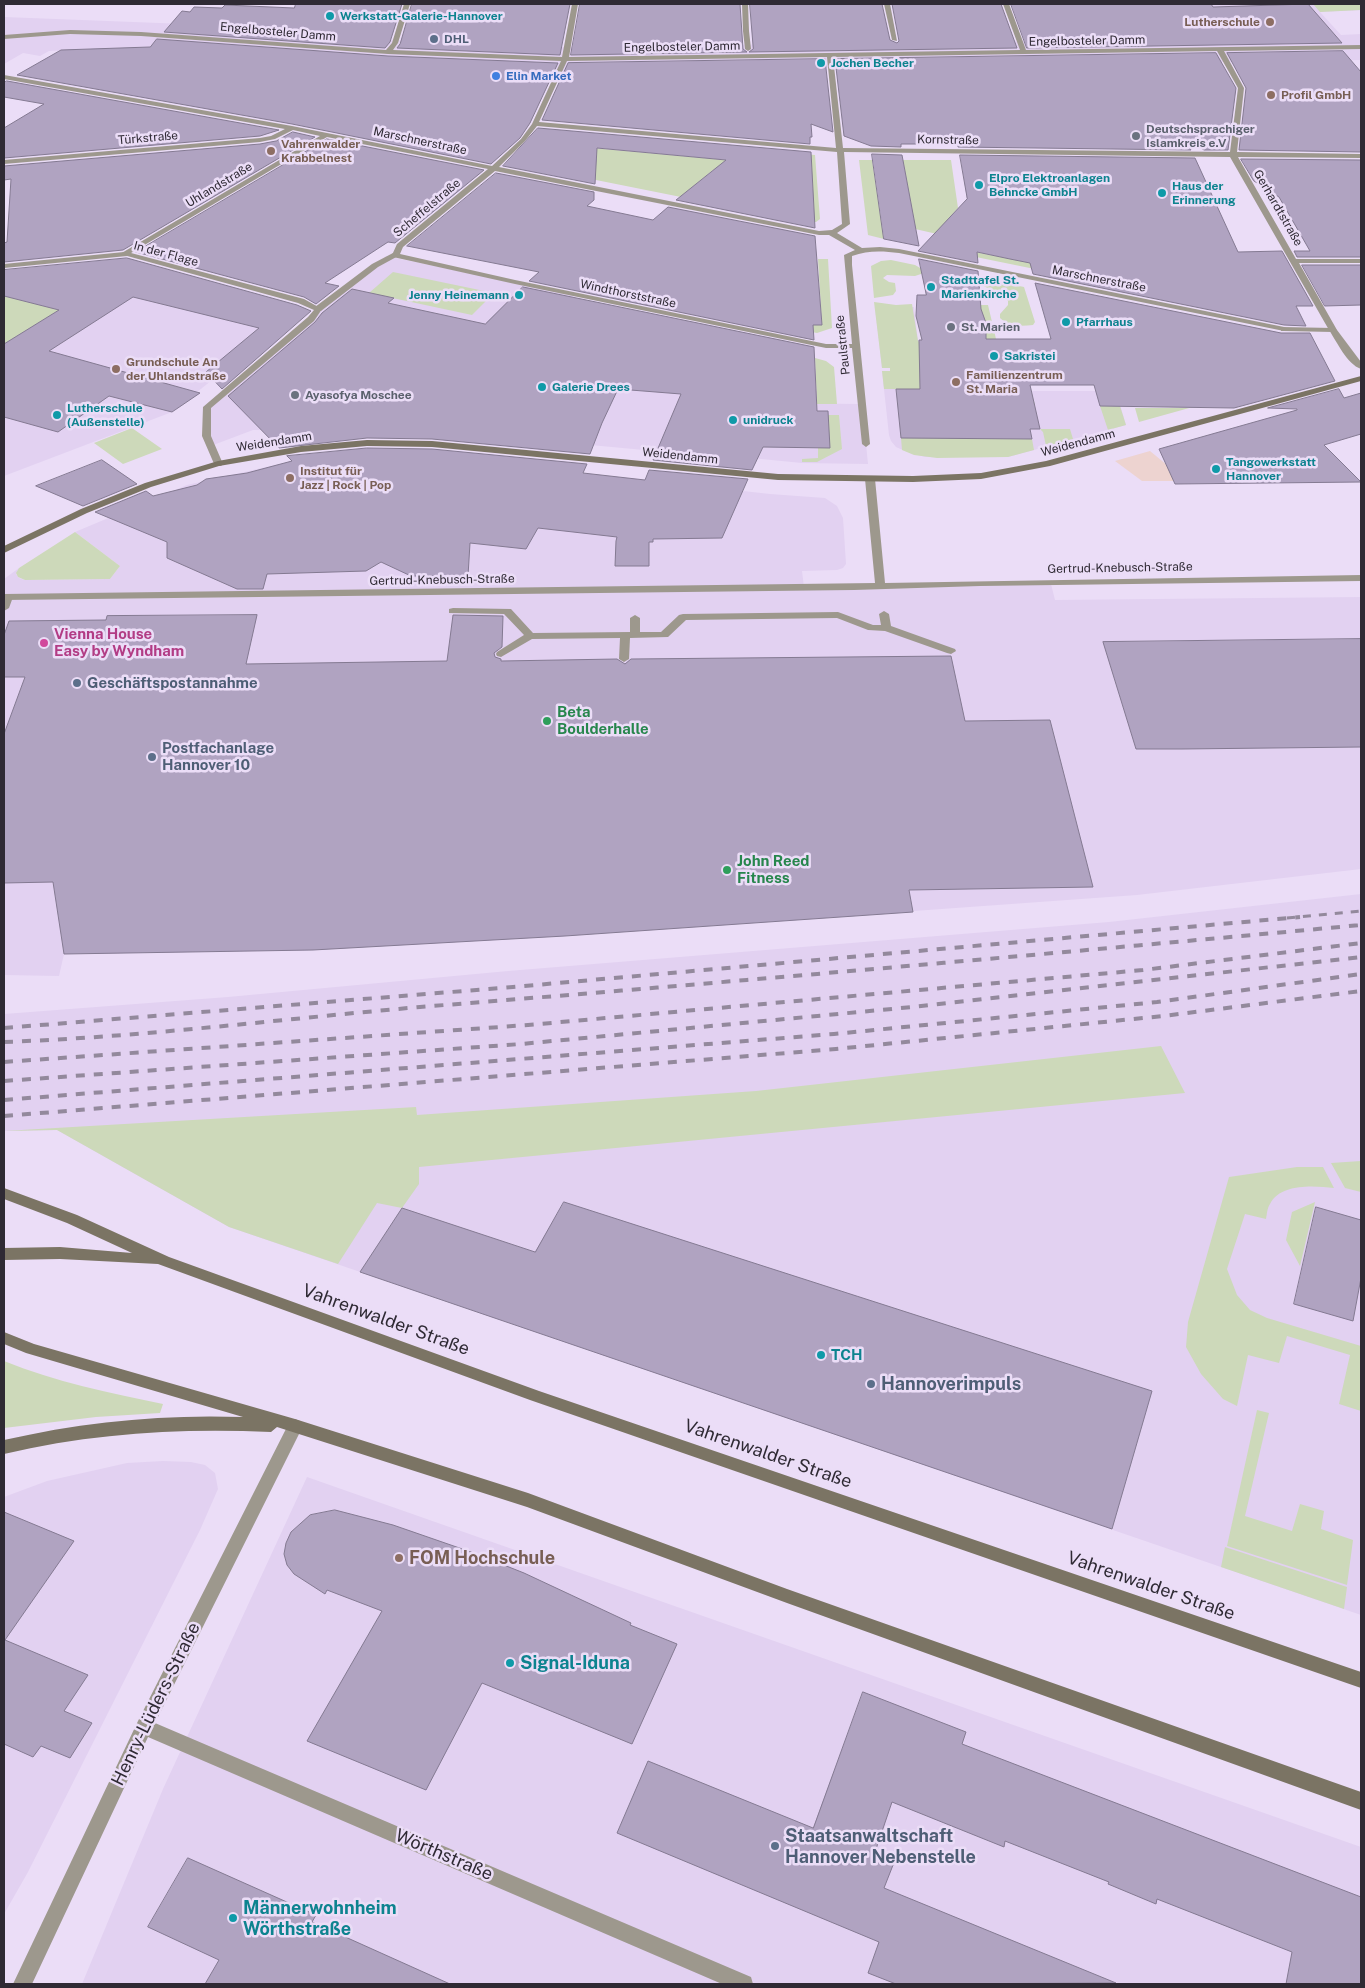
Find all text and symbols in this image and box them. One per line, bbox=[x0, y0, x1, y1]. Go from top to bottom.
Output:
place label: Werkstatt-Galerie-Hannover bbox=[340, 9, 503, 23]
marker: Werkstatt-Galerie-Hannover bbox=[324, 10, 336, 22]
place label: Lutherschule bbox=[1184, 15, 1260, 29]
marker: Lutherschule bbox=[1264, 16, 1276, 28]
street label: Engelbosteler Damm bbox=[219, 20, 337, 44]
place label: DHL bbox=[444, 32, 469, 46]
marker: DHL bbox=[428, 33, 440, 45]
street label: Engelbosteler Damm bbox=[1029, 33, 1145, 49]
street label: Engelbosteler Damm bbox=[624, 39, 740, 55]
place label: Jochen Becher bbox=[831, 56, 914, 70]
marker: Jochen Becher bbox=[815, 57, 827, 69]
place label: Elin Market bbox=[506, 69, 572, 83]
marker: Elin Market bbox=[490, 70, 502, 82]
place label: Profil GmbH bbox=[1281, 88, 1351, 102]
marker: Profil GmbH bbox=[1265, 89, 1277, 101]
place label: Deutschsprachiger Islamkreis e.V bbox=[1146, 122, 1255, 150]
street label: Marschnerstraße bbox=[372, 124, 468, 158]
street label: Türkstraße bbox=[117, 128, 179, 148]
marker: Deutschsprachiger Islamkreis e.V bbox=[1130, 130, 1142, 142]
street label: Kornstraße bbox=[917, 132, 979, 148]
place label: Vahrenwalder Krabbelnest bbox=[281, 137, 360, 165]
marker: Vahrenwalder Krabbelnest bbox=[265, 145, 277, 157]
street label: Uhlandstraße bbox=[183, 159, 255, 211]
street label: Gerhardtstraße bbox=[1250, 167, 1306, 249]
place label: Elpro Elektroanlagen Behncke GmbH bbox=[989, 171, 1110, 199]
street label: Scheffelstraße bbox=[391, 176, 463, 240]
marker: Elpro Elektroanlagen Behncke GmbH bbox=[973, 179, 985, 191]
place label: Haus der Erinnerung bbox=[1172, 179, 1236, 207]
marker: Haus der Erinnerung bbox=[1156, 187, 1168, 199]
street label: In der Flage bbox=[132, 238, 200, 270]
street label: Marschnerstraße bbox=[1051, 263, 1147, 295]
place label: Stadttafel St. Marienkirche bbox=[941, 273, 1019, 301]
street label: Windthorststraße bbox=[579, 277, 677, 311]
marker: Stadttafel St. Marienkirche bbox=[925, 281, 937, 293]
place label: Jenny Heinemann bbox=[409, 288, 509, 302]
marker: Jenny Heinemann bbox=[513, 289, 525, 301]
street label: Paulstraße bbox=[833, 314, 853, 376]
place label: Pfarrhaus bbox=[1076, 315, 1133, 329]
marker: Pfarrhaus bbox=[1060, 316, 1072, 328]
place label: St. Marien bbox=[961, 320, 1020, 334]
marker: St. Marien bbox=[945, 321, 957, 333]
place label: Sakristei bbox=[1004, 349, 1055, 363]
marker: Sakristei bbox=[988, 350, 1000, 362]
place label: Grundschule An der Uhlandstraße bbox=[126, 355, 226, 383]
marker: Grundschule An der Uhlandstraße bbox=[110, 363, 122, 375]
place label: Familienzentrum St. Maria bbox=[966, 368, 1063, 396]
marker: Familienzentrum St. Maria bbox=[950, 376, 962, 388]
place label: Galerie Drees bbox=[552, 380, 630, 394]
marker: Galerie Drees bbox=[536, 381, 548, 393]
place label: Ayasofya Moschee bbox=[305, 388, 412, 402]
marker: Ayasofya Moschee bbox=[289, 389, 301, 401]
place label: Lutherschule (Außenstelle) bbox=[67, 401, 144, 429]
marker: Lutherschule (Außenstelle) bbox=[51, 409, 63, 421]
place label: unidruck bbox=[743, 413, 793, 427]
marker: unidruck bbox=[727, 414, 739, 426]
street label: Weidendamm bbox=[1039, 426, 1117, 460]
street label: Weidendamm bbox=[235, 429, 313, 455]
street label: Weidendamm bbox=[641, 445, 719, 467]
place label: Tangowerkstatt Hannover bbox=[1226, 455, 1316, 483]
marker: Tangowerkstatt Hannover bbox=[1210, 463, 1222, 475]
place label: Institut für Jazz | Rock | Pop bbox=[300, 464, 391, 492]
marker: Institut für Jazz | Rock | Pop bbox=[284, 472, 296, 484]
street label: Gertrud-Knebusch-Straße bbox=[1047, 560, 1193, 576]
street label: Gertrud-Knebusch-Straße bbox=[369, 572, 515, 588]
place label: Vienna House Easy by Wyndham bbox=[54, 625, 184, 660]
marker: Vienna House Easy by Wyndham bbox=[38, 637, 50, 649]
place label: Geschäftspostannahme bbox=[87, 674, 258, 692]
marker: Geschäftspostannahme bbox=[71, 677, 83, 689]
place label: Beta Boulderhalle bbox=[557, 703, 649, 738]
marker: Beta Boulderhalle bbox=[541, 715, 553, 727]
place label: Postfachanlage Hannover 10 bbox=[162, 739, 274, 774]
marker: Postfachanlage Hannover 10 bbox=[146, 751, 158, 763]
place label: John Reed Fitness bbox=[737, 852, 809, 887]
marker: John Reed Fitness bbox=[721, 864, 733, 876]
street label: Vahrenwalder Straße bbox=[300, 1280, 472, 1360]
place label: TCH bbox=[831, 1346, 863, 1364]
marker: TCH bbox=[815, 1349, 827, 1361]
place label: Hannoverimpuls bbox=[881, 1373, 1021, 1395]
marker: Hannoverimpuls bbox=[865, 1378, 877, 1390]
street label: Vahrenwalder Straße bbox=[681, 1415, 855, 1493]
place label: FOM Hochschule bbox=[409, 1547, 555, 1569]
street label: Vahrenwalder Straße bbox=[1064, 1547, 1238, 1625]
marker: FOM Hochschule bbox=[393, 1552, 405, 1564]
street label: Henry-Lüders-Straße bbox=[107, 1619, 205, 1789]
place label: Signal-Iduna bbox=[520, 1652, 630, 1674]
marker: Signal-Iduna bbox=[504, 1657, 516, 1669]
street label: Wörthstraße bbox=[392, 1825, 496, 1885]
place label: Staatsanwaltschaft Hannover Nebenstelle bbox=[785, 1825, 976, 1868]
marker: Staatsanwaltschaft Hannover Nebenstelle bbox=[769, 1840, 781, 1852]
place label: Männerwohnheim Wörthstraße bbox=[243, 1897, 397, 1940]
marker: Männerwohnheim Wörthstraße bbox=[227, 1912, 239, 1924]

